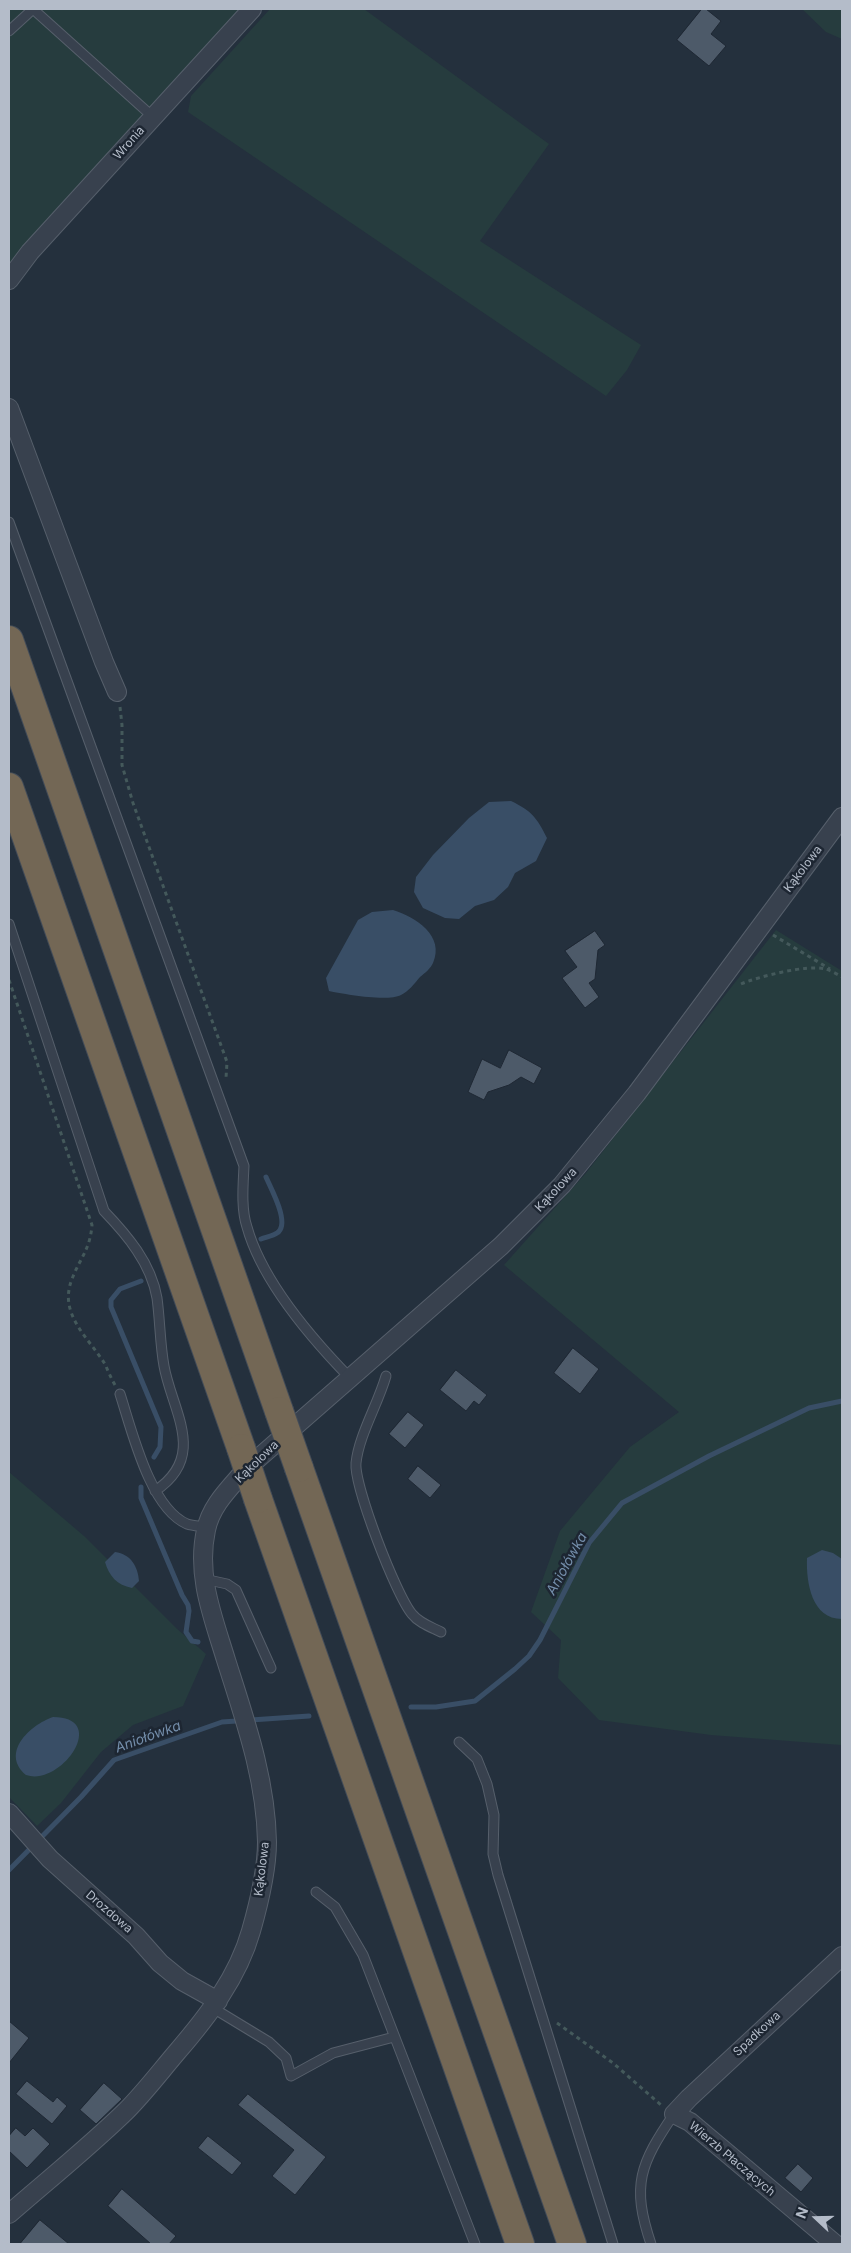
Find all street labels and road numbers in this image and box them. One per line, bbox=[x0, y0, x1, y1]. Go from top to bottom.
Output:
street label: Wronia bbox=[110, 123, 148, 163]
street label: Kąkolowa bbox=[781, 843, 825, 895]
street label: Kąkolowa bbox=[532, 1165, 580, 1215]
street label: Kąkolowa bbox=[232, 1438, 282, 1486]
street label: Kąkolowa bbox=[252, 1841, 272, 1897]
street label: Drozdowa bbox=[83, 1888, 135, 1936]
street label: Spadkowa bbox=[730, 2009, 784, 2059]
street label: Wierzb Płaczących bbox=[686, 2119, 778, 2199]

